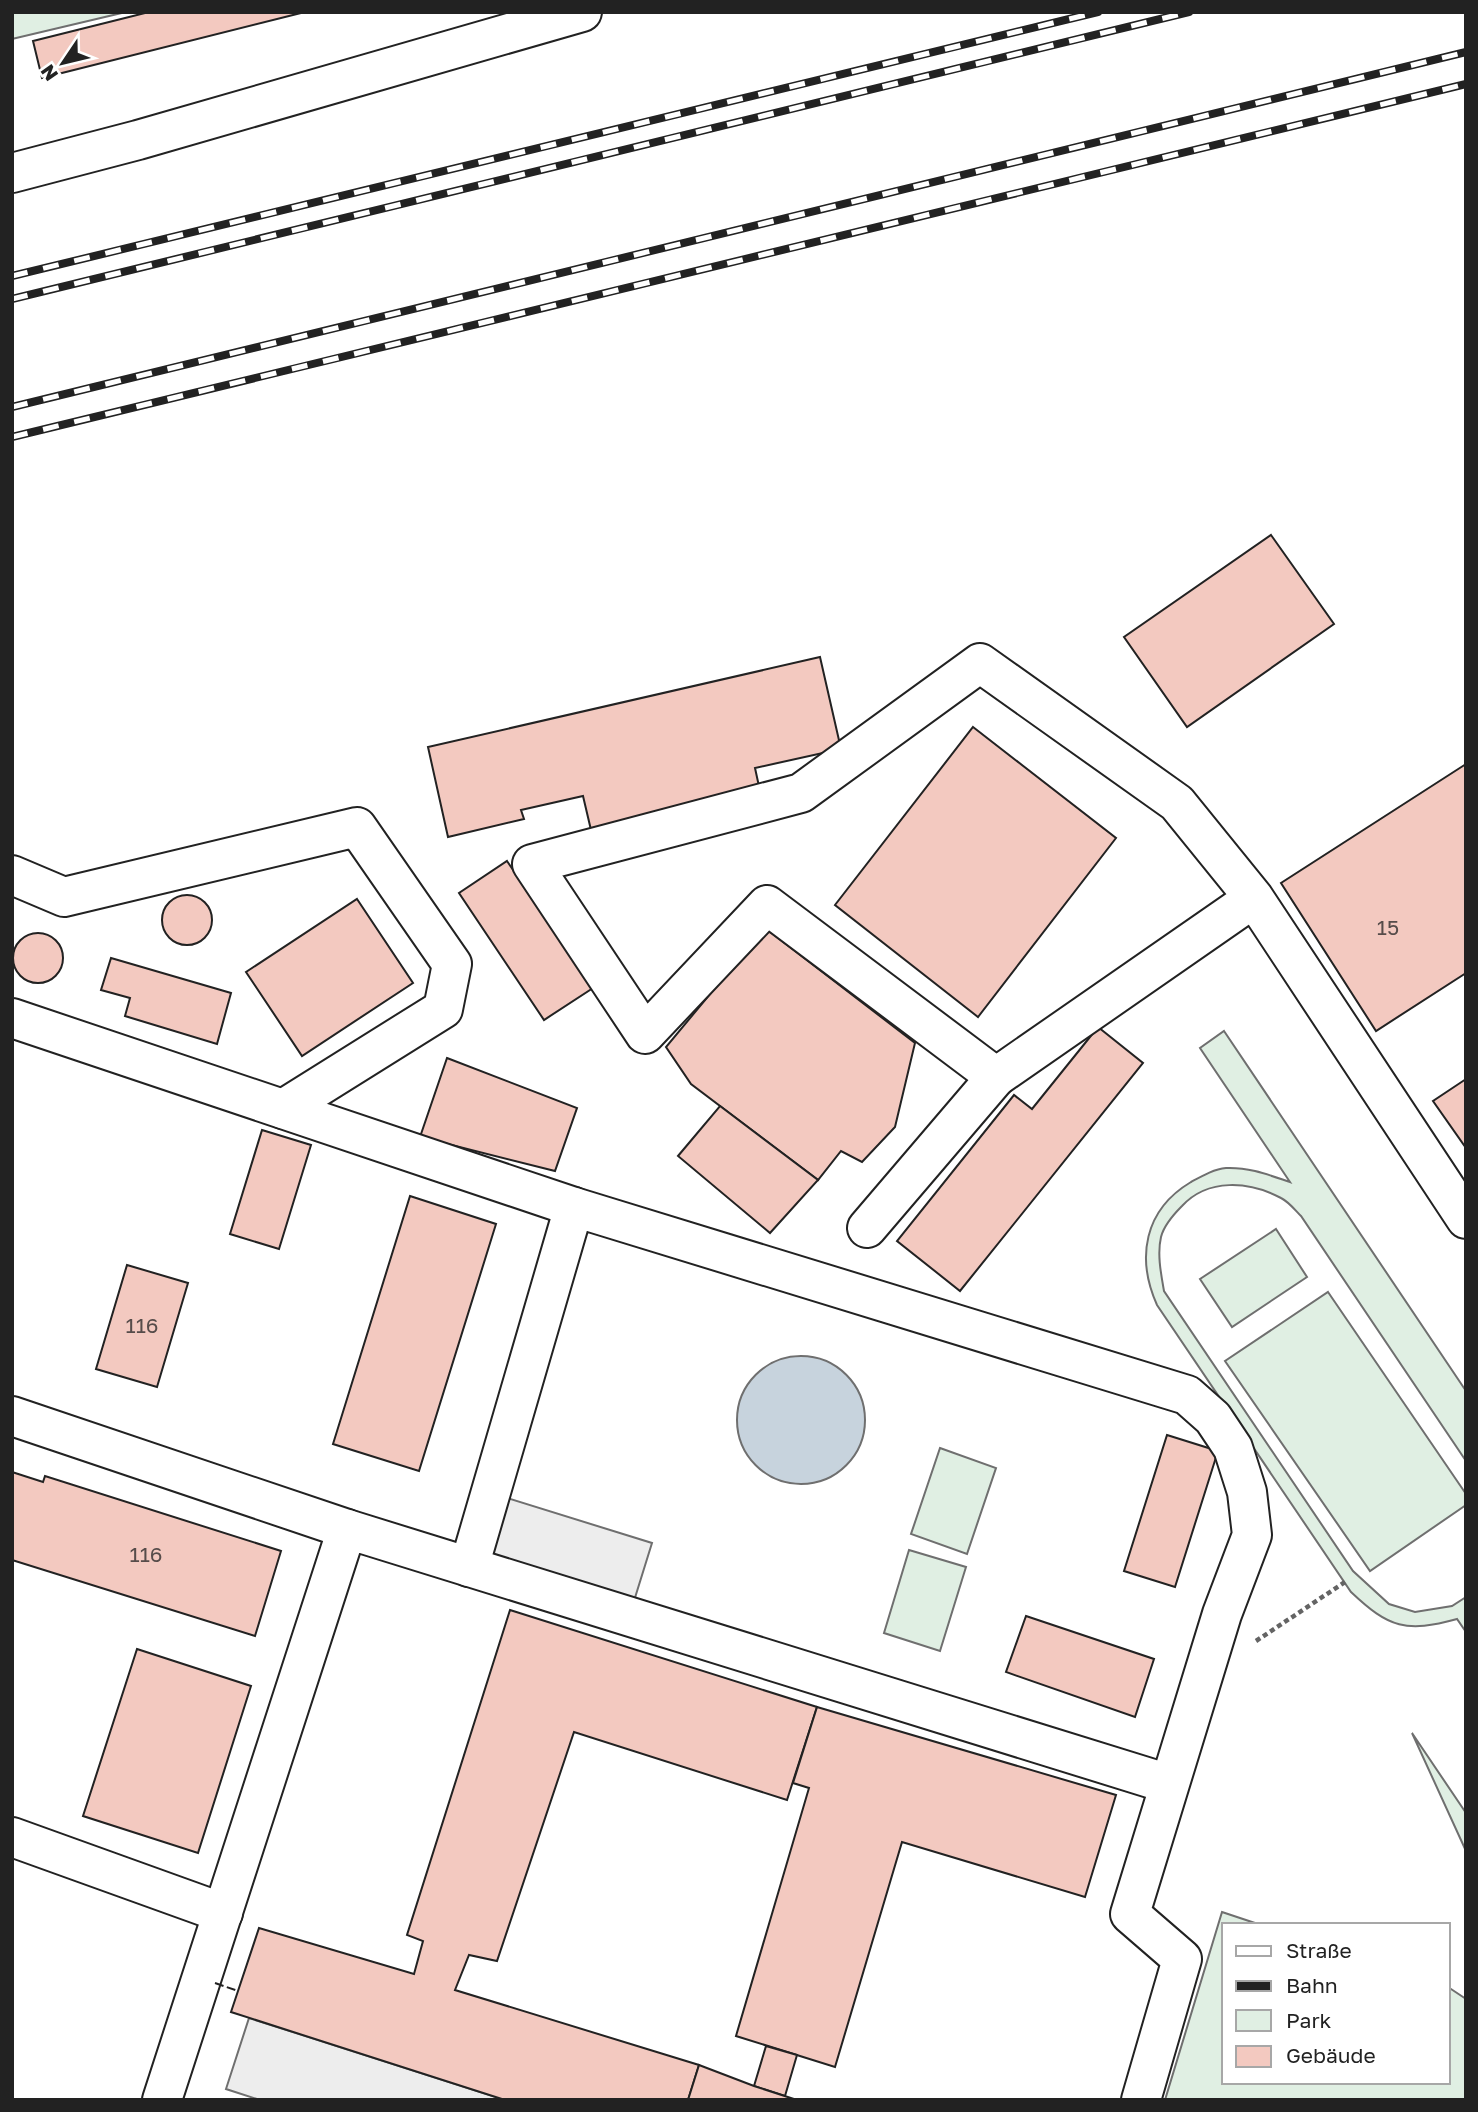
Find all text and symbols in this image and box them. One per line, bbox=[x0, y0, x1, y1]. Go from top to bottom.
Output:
north arrow bbox=[28, 28, 98, 98]
text: N bbox=[35, 61, 62, 86]
house number: 15 bbox=[1377, 914, 1399, 940]
house number: 116 bbox=[125, 1312, 159, 1338]
house number: 116 bbox=[129, 1541, 163, 1567]
legend bbox=[1222, 1923, 1450, 2084]
text: Straße bbox=[1286, 1937, 1352, 1963]
text: Bahn bbox=[1286, 1972, 1338, 1998]
text: Park bbox=[1286, 2007, 1332, 2033]
text: Gebäude bbox=[1286, 2042, 1376, 2068]

